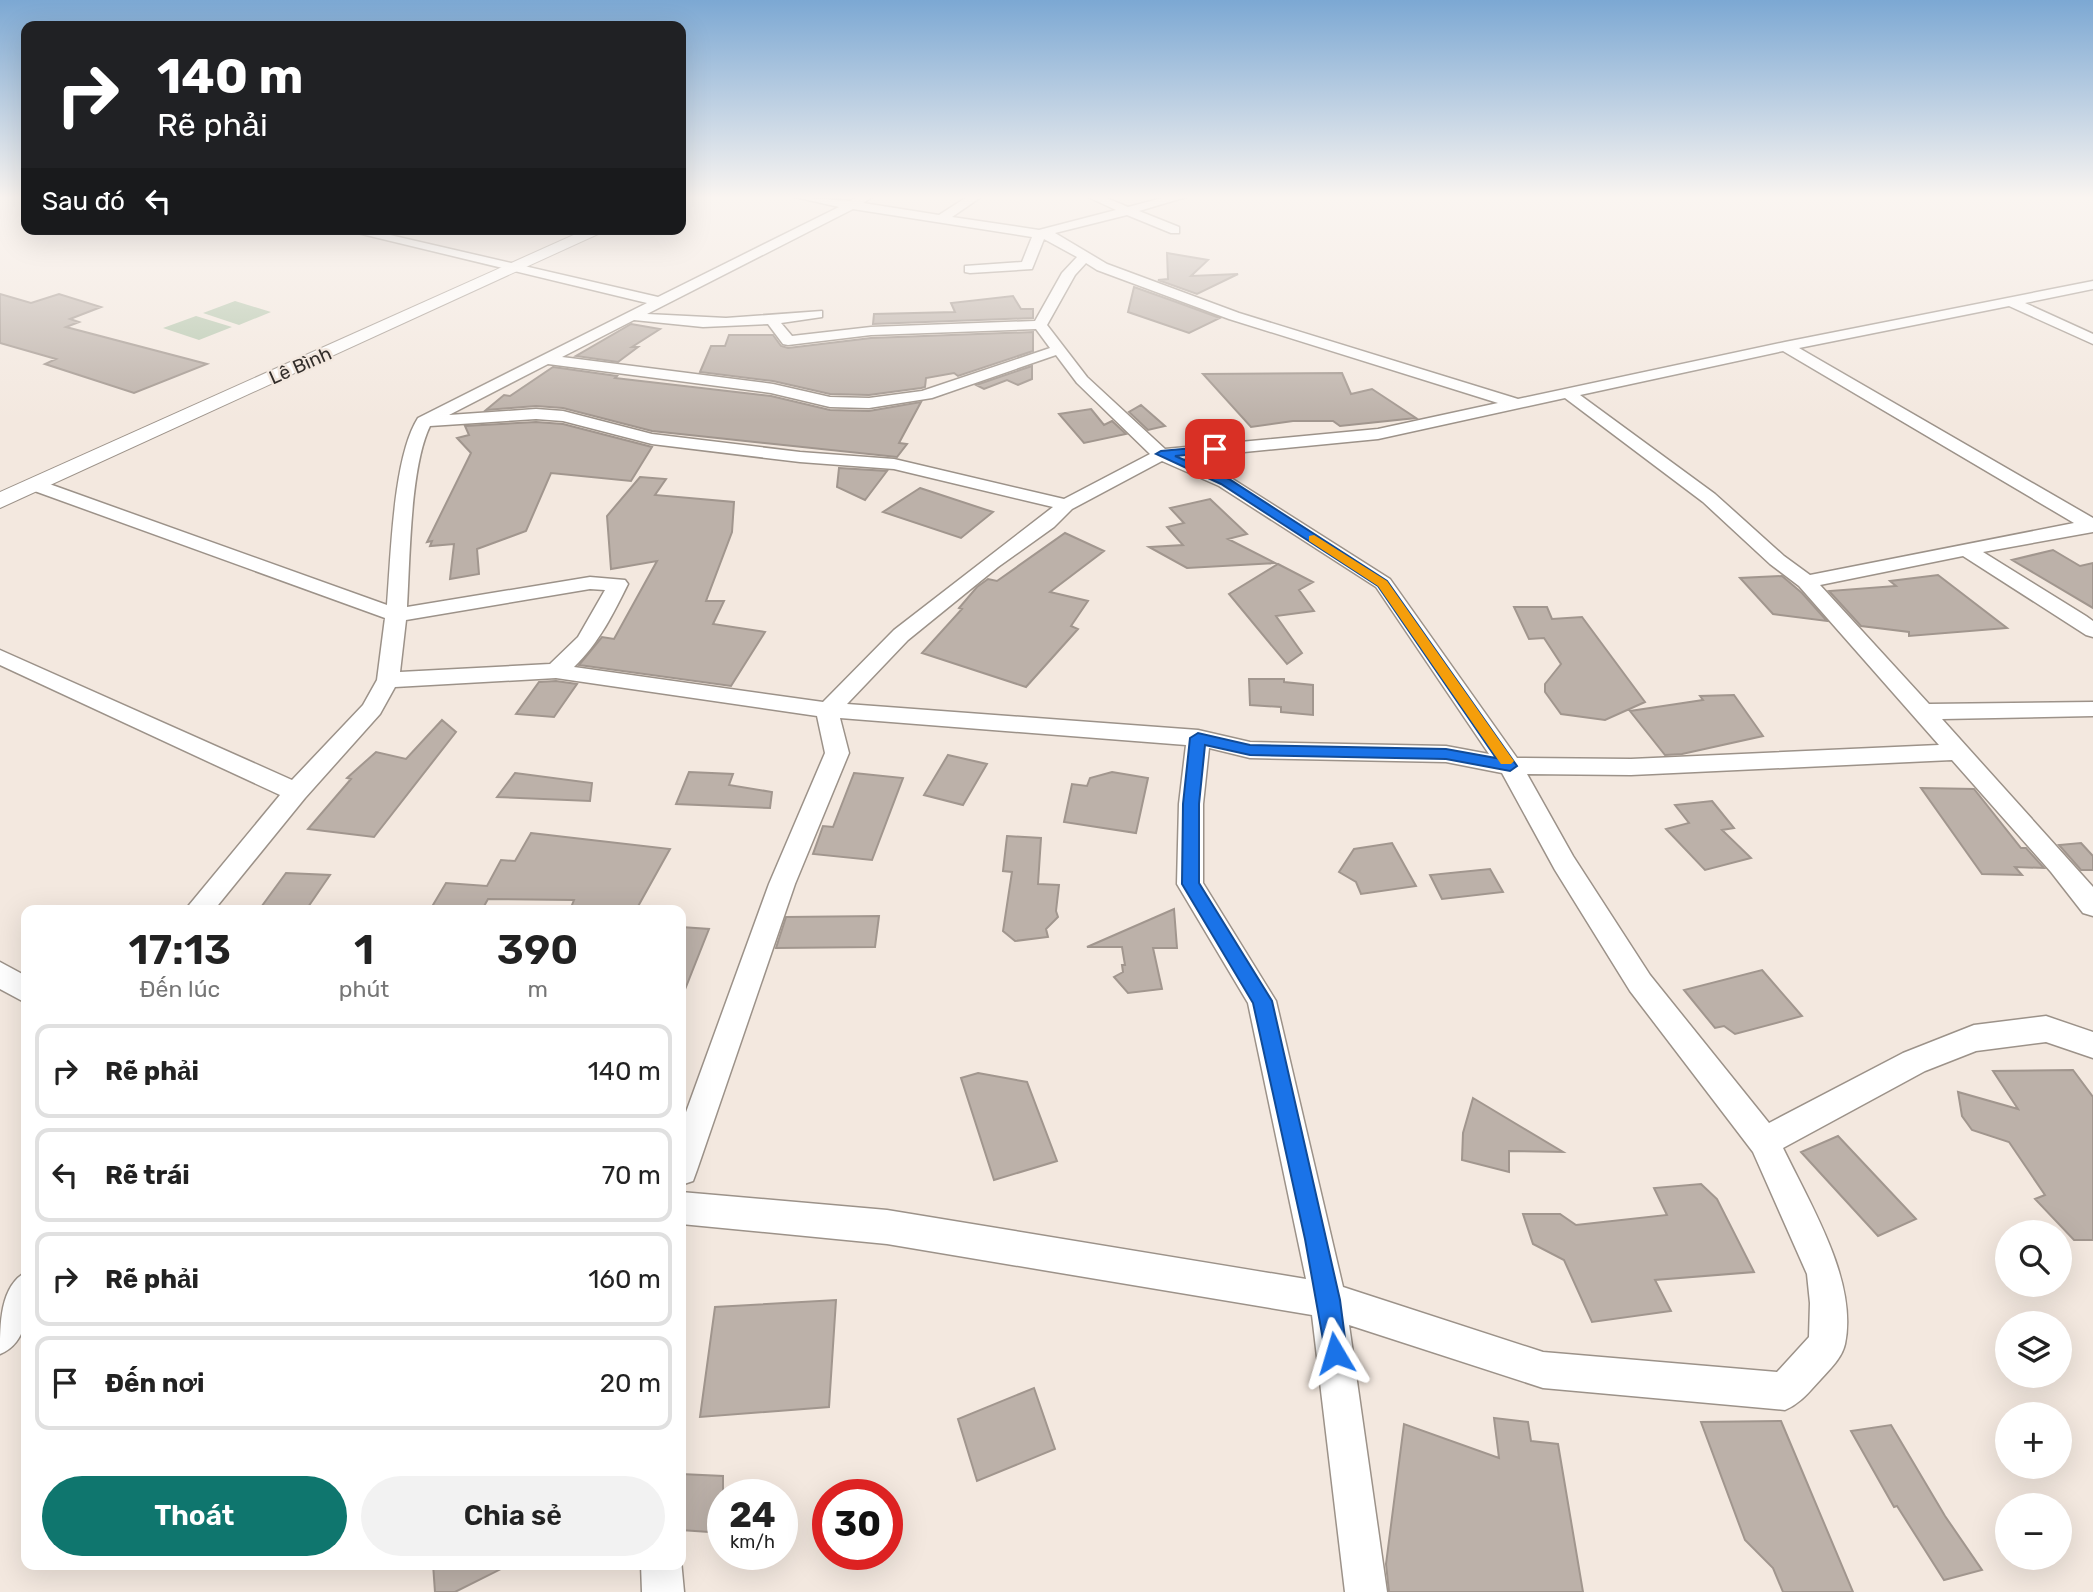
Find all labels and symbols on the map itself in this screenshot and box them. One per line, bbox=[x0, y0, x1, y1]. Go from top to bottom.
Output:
street label: Lê Bình bbox=[265, 341, 335, 389]
pin bbox=[1185, 419, 1245, 479]
position arrow bbox=[1298, 1316, 1372, 1390]
speed limit sign: 30 bbox=[812, 1479, 903, 1570]

